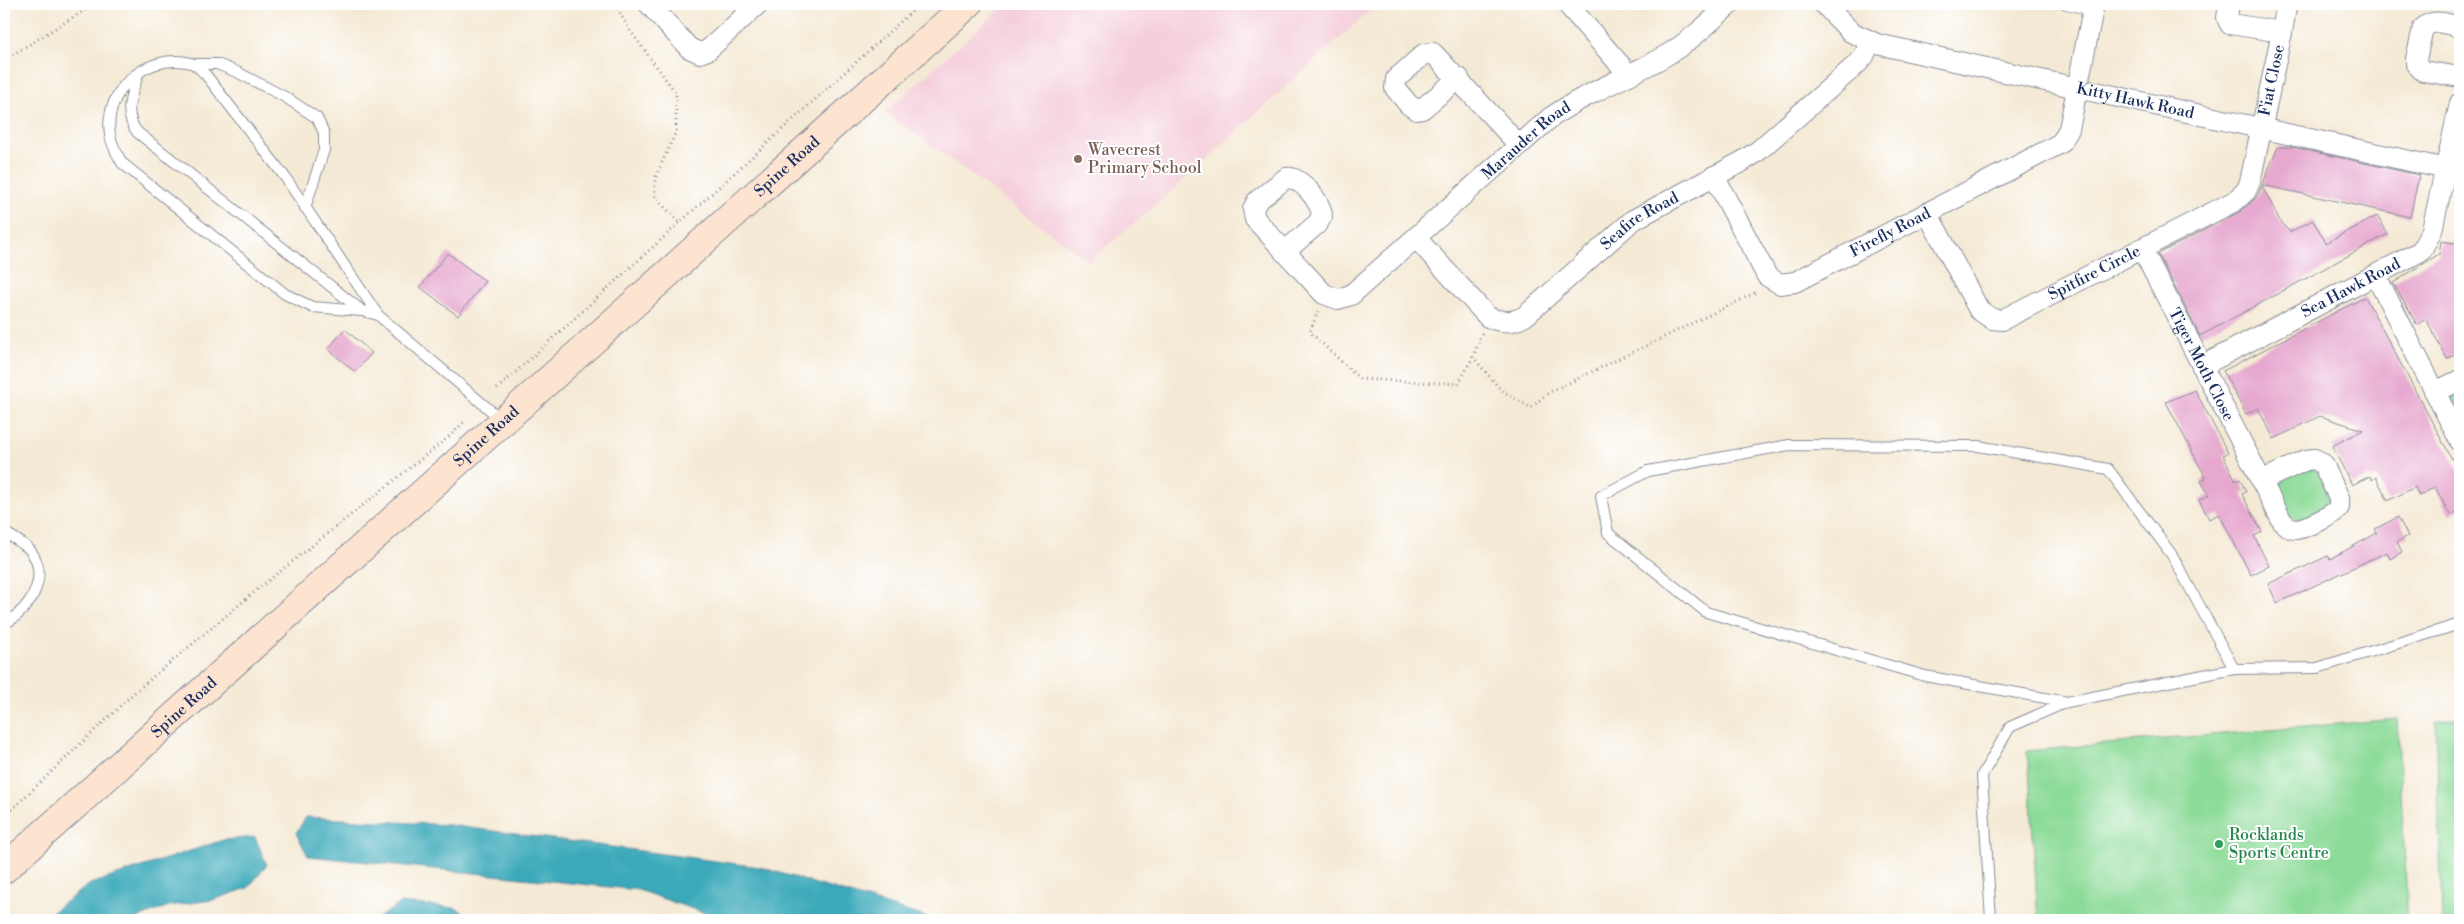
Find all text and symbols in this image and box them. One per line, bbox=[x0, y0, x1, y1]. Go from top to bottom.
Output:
street label: Fiat Close bbox=[2254, 43, 2289, 118]
street label: Kitty Hawk Road bbox=[2075, 78, 2196, 123]
street label: Marauder Road bbox=[1477, 97, 1574, 184]
street label: Spine Road bbox=[750, 132, 824, 201]
place label: Wavecrest Primary School bbox=[1087, 140, 1202, 178]
marker: Wavecrest Primary School bbox=[1072, 153, 1084, 165]
street label: Seafire Road bbox=[1596, 187, 1682, 254]
street label: Firefly Road bbox=[1846, 203, 1934, 262]
street label: Spitfire Circle bbox=[2045, 241, 2144, 305]
street label: Sea Hawk Road bbox=[2298, 254, 2404, 322]
street label: Tiger Moth Close bbox=[2164, 305, 2239, 424]
street label: Spine Road bbox=[449, 401, 523, 471]
street label: Spine Road bbox=[147, 673, 221, 742]
place label: Rocklands Sports Centre bbox=[2229, 825, 2329, 863]
marker: Rocklands Sports Centre bbox=[2213, 838, 2225, 850]

